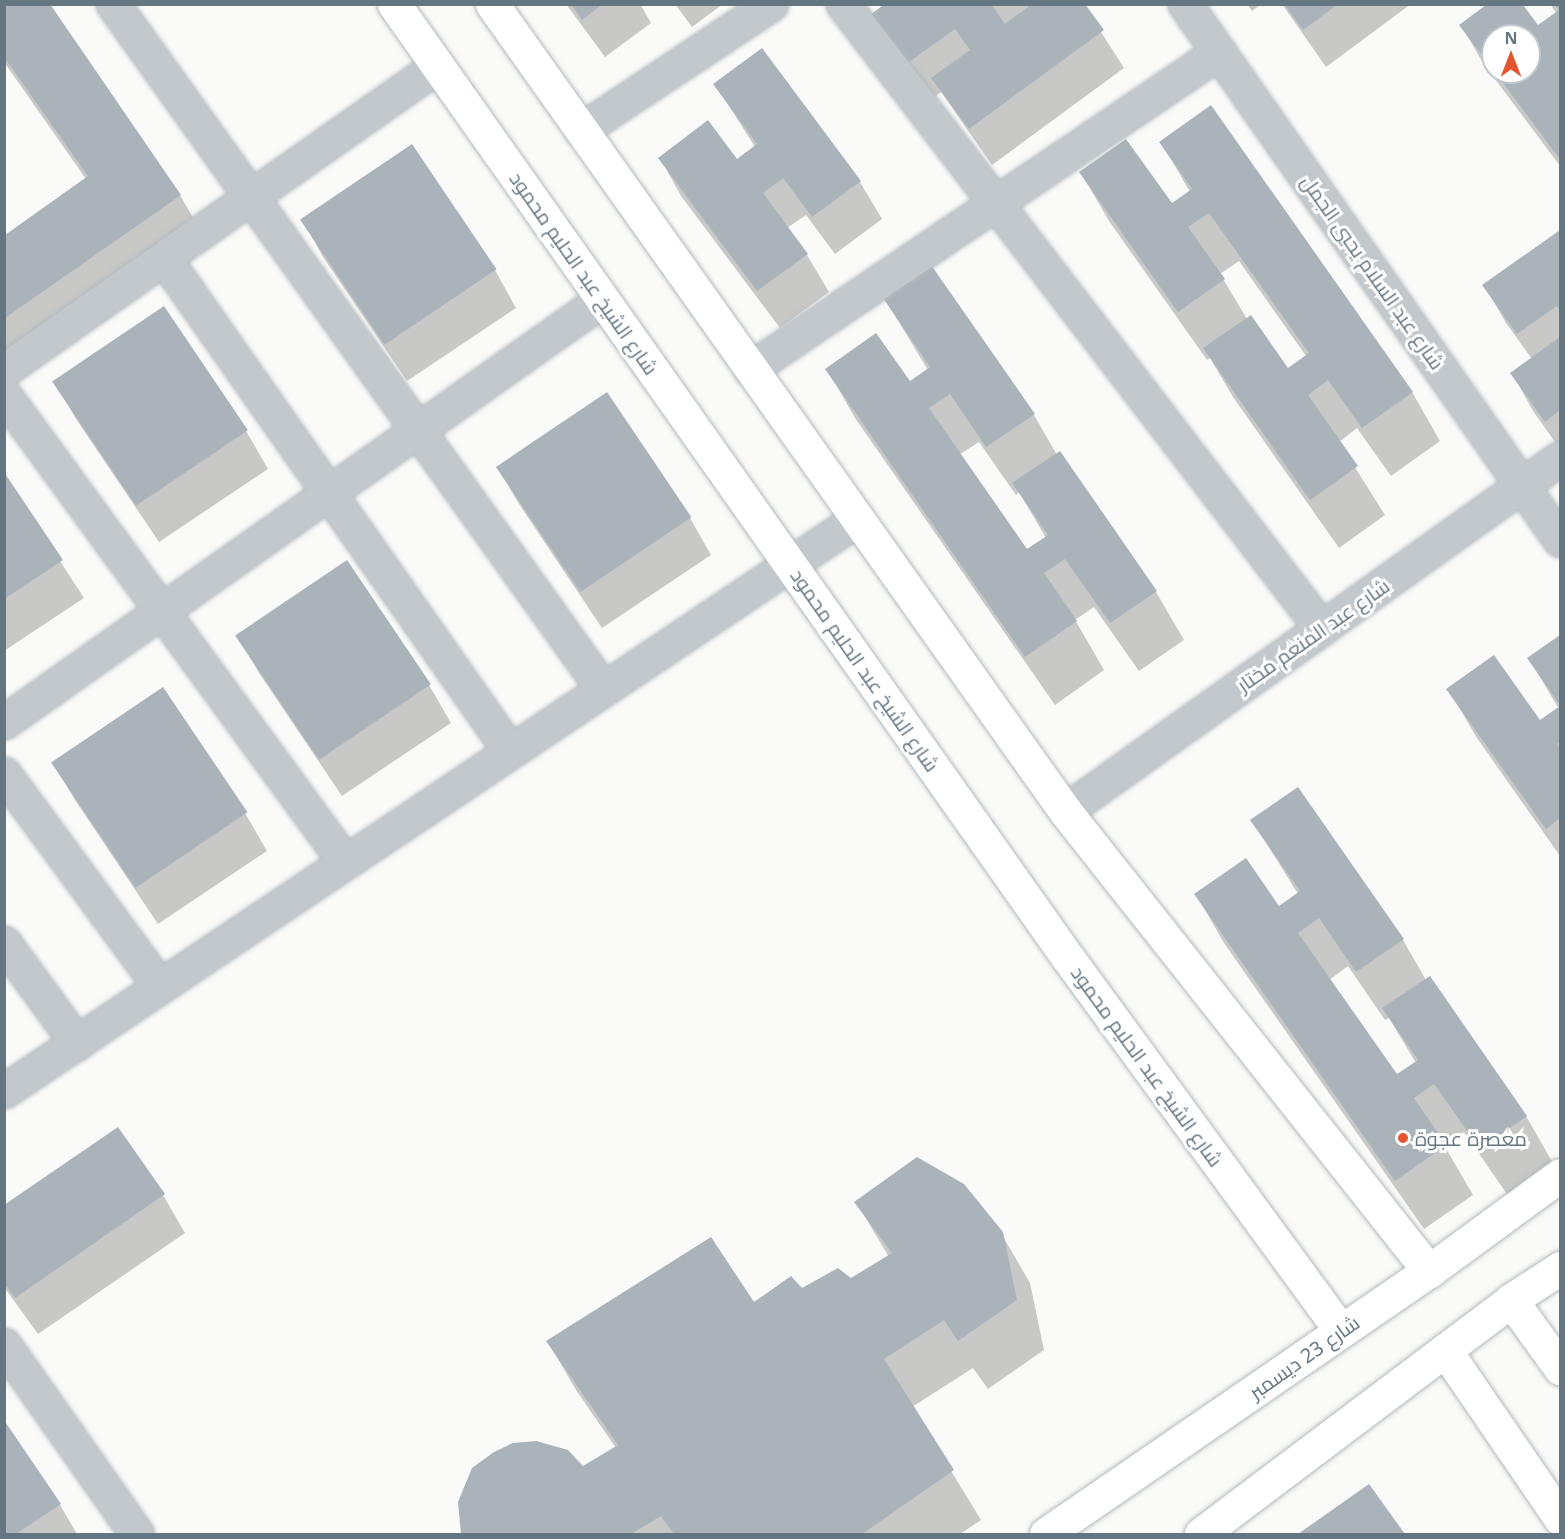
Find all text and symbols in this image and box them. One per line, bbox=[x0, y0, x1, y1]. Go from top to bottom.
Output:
north arrow bbox=[1481, 24, 1541, 84]
text: N bbox=[1504, 27, 1518, 49]
street label: شارع الشيخ عبد الحليم محمود bbox=[505, 167, 663, 379]
street label: شارع عبد السلام يحيي الجمل bbox=[1297, 170, 1449, 374]
street label: شارع الشيخ عبد الحليم محمود bbox=[786, 564, 944, 776]
street label: شارع عبد المنعم مختار bbox=[1232, 573, 1394, 697]
street label: شارع الشيخ عبد الحليم محمود bbox=[1066, 961, 1228, 1171]
place label: معصرة عجوة bbox=[1415, 1126, 1527, 1150]
marker: معصرة عجوة bbox=[1396, 1131, 1410, 1145]
street label: شارع 23 ديسمبر bbox=[1244, 1310, 1364, 1404]

